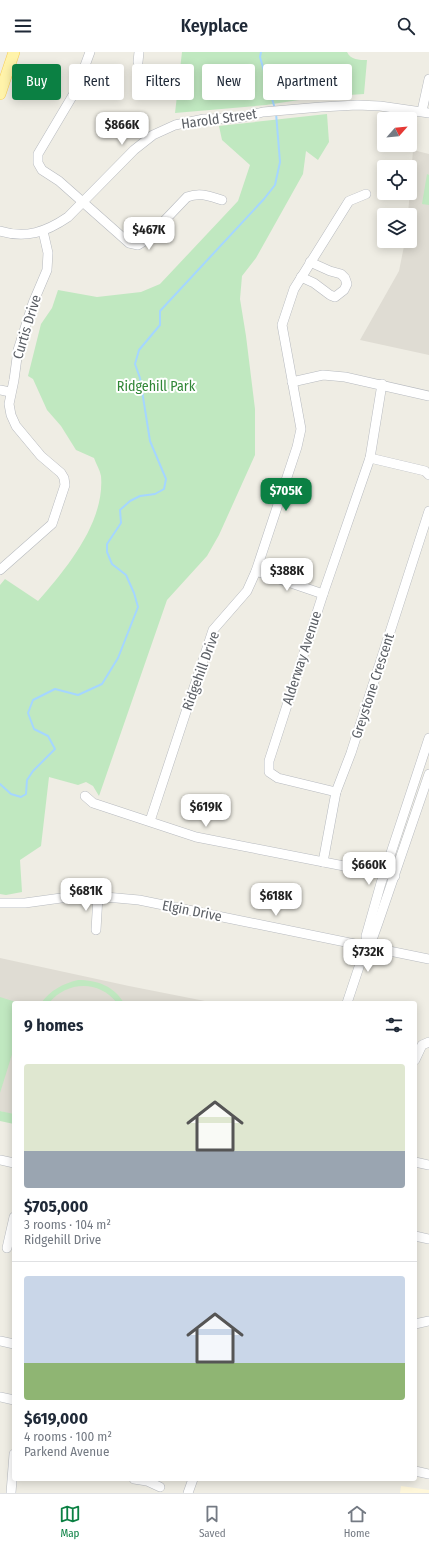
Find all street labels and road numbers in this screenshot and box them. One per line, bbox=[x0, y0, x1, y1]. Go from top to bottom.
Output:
street label: Harold Street bbox=[180, 105, 258, 133]
street label: Curtis Drive bbox=[9, 293, 45, 361]
street label: Alderway Avenue bbox=[279, 609, 325, 707]
street label: Ridgehill Drive bbox=[179, 629, 223, 713]
street label: Greystone Crescent bbox=[348, 631, 398, 741]
street label: Elgin Drive bbox=[161, 897, 223, 925]

